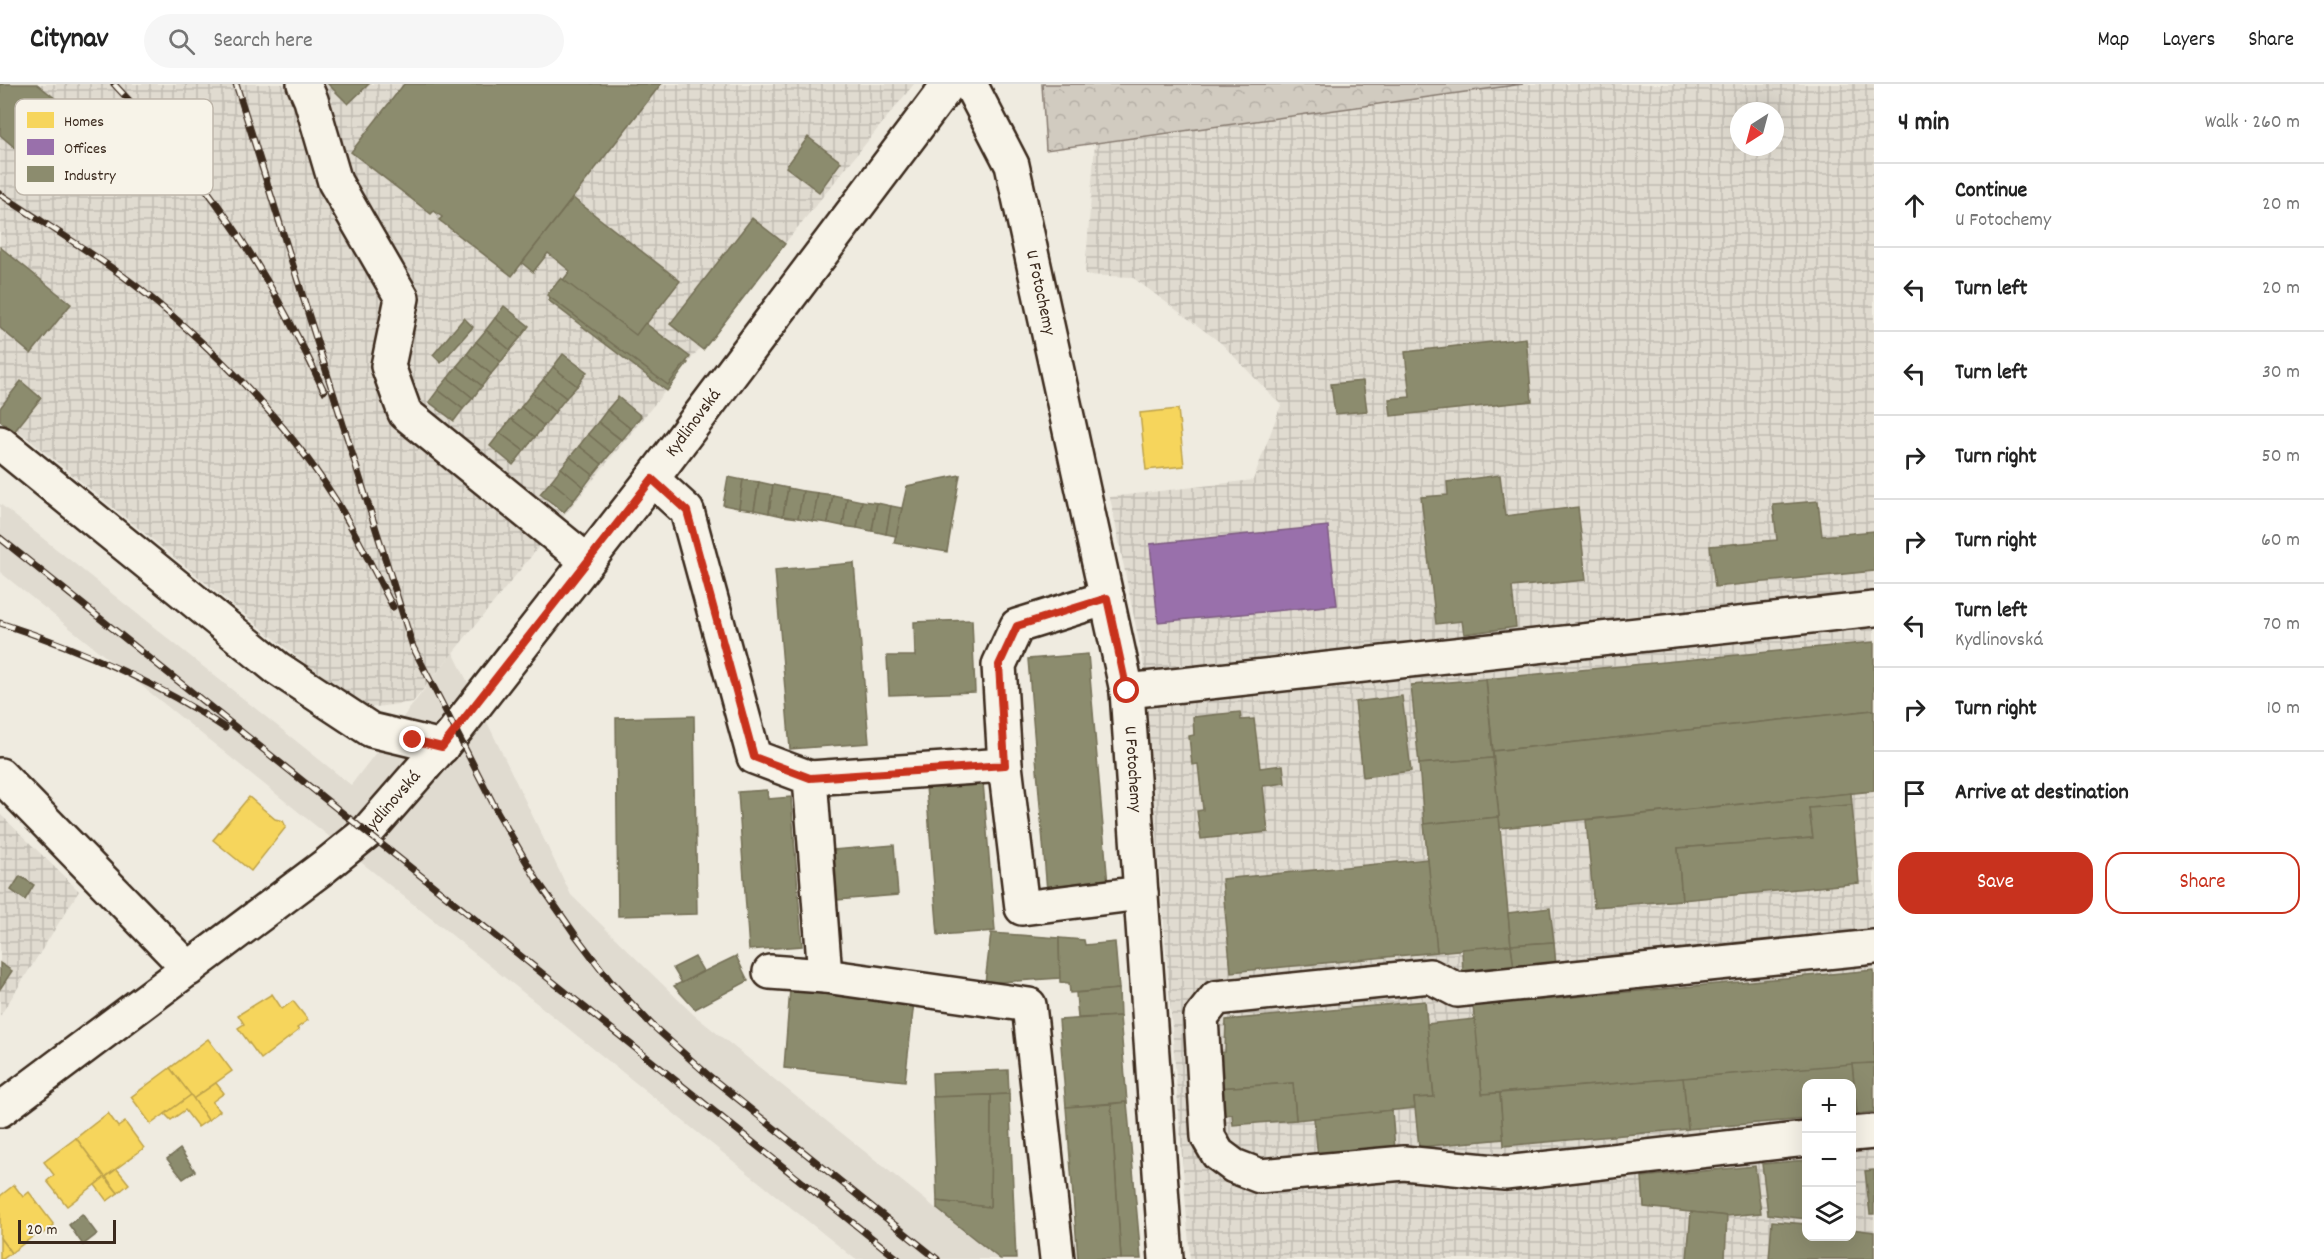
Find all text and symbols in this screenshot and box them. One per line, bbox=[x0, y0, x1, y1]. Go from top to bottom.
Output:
search box bbox=[144, 14, 564, 68]
text: Citynav bbox=[30, 21, 108, 61]
icon: search bbox=[165, 25, 198, 58]
text: Search here bbox=[213, 26, 313, 57]
text: Map bbox=[2098, 26, 2129, 56]
text: Layers bbox=[2162, 26, 2215, 56]
text: Share bbox=[2248, 26, 2294, 56]
legend bbox=[15, 99, 213, 195]
north arrow bbox=[1730, 102, 1784, 156]
text: 4 min bbox=[1898, 105, 1949, 142]
text: Walk · 260 m bbox=[2205, 109, 2300, 137]
text: Homes bbox=[64, 111, 104, 134]
text: Offices bbox=[64, 138, 107, 161]
text: Industry bbox=[64, 165, 116, 188]
text: Continue bbox=[1955, 176, 2027, 207]
icon: ahead bbox=[1898, 189, 1931, 222]
text: 20 m bbox=[2262, 191, 2300, 219]
text: U Fotochemy bbox=[1955, 207, 2051, 235]
street label: U Fotochemy bbox=[1018, 248, 1062, 338]
icon: left bbox=[1898, 273, 1931, 306]
text: Turn left bbox=[1955, 274, 2027, 305]
text: 20 m bbox=[2262, 275, 2300, 303]
icon: left bbox=[1898, 357, 1931, 390]
text: Turn left bbox=[1955, 358, 2027, 389]
text: 30 m bbox=[2262, 359, 2300, 387]
street label: Kydlinovská bbox=[660, 384, 728, 463]
icon: right bbox=[1898, 441, 1931, 474]
text: Turn right bbox=[1955, 442, 2037, 473]
text: 50 m bbox=[2262, 443, 2300, 471]
icon: right bbox=[1898, 525, 1931, 558]
text: Turn right bbox=[1955, 526, 2037, 557]
text: 60 m bbox=[2261, 527, 2300, 555]
text: Turn left bbox=[1955, 596, 2027, 627]
icon: left bbox=[1898, 609, 1931, 642]
text: 70 m bbox=[2263, 611, 2300, 639]
text: Kydlinovská bbox=[1955, 627, 2043, 655]
route start bbox=[1113, 677, 1139, 703]
icon: right bbox=[1898, 693, 1931, 726]
text: Turn right bbox=[1955, 694, 2037, 725]
text: 10 m bbox=[2266, 695, 2300, 723]
street label: U Fotochemy bbox=[1117, 725, 1148, 814]
route end bbox=[399, 726, 425, 752]
street label: Kydlinovská bbox=[356, 765, 427, 842]
icon: arrive bbox=[1898, 777, 1931, 810]
text: Arrive at destination bbox=[1955, 778, 2129, 809]
button: Save bbox=[1898, 852, 2093, 914]
button: Share bbox=[2105, 852, 2300, 914]
map controls bbox=[1802, 1079, 1856, 1241]
button: + bbox=[1802, 1079, 1856, 1133]
button: − bbox=[1802, 1133, 1856, 1187]
button: layers bbox=[1802, 1187, 1856, 1241]
scale bar bbox=[18, 1217, 116, 1244]
text: 20 m bbox=[27, 1219, 57, 1242]

